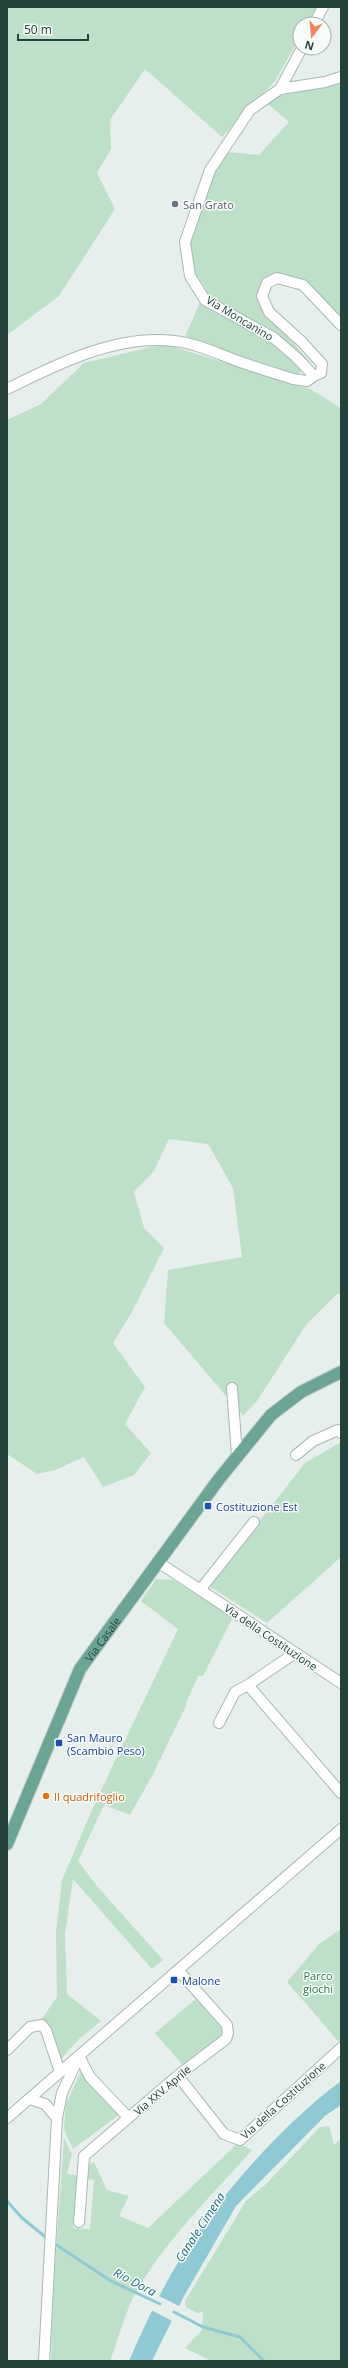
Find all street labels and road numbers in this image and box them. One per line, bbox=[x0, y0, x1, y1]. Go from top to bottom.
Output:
street label: Via Moncanino bbox=[204, 292, 277, 344]
street label: Via della Costituzione bbox=[221, 1600, 321, 1674]
street label: Via Casale bbox=[81, 1614, 123, 1664]
street label: Via della Costituzione bbox=[237, 2058, 329, 2142]
street label: Via XXV Aprile bbox=[130, 2062, 194, 2118]

